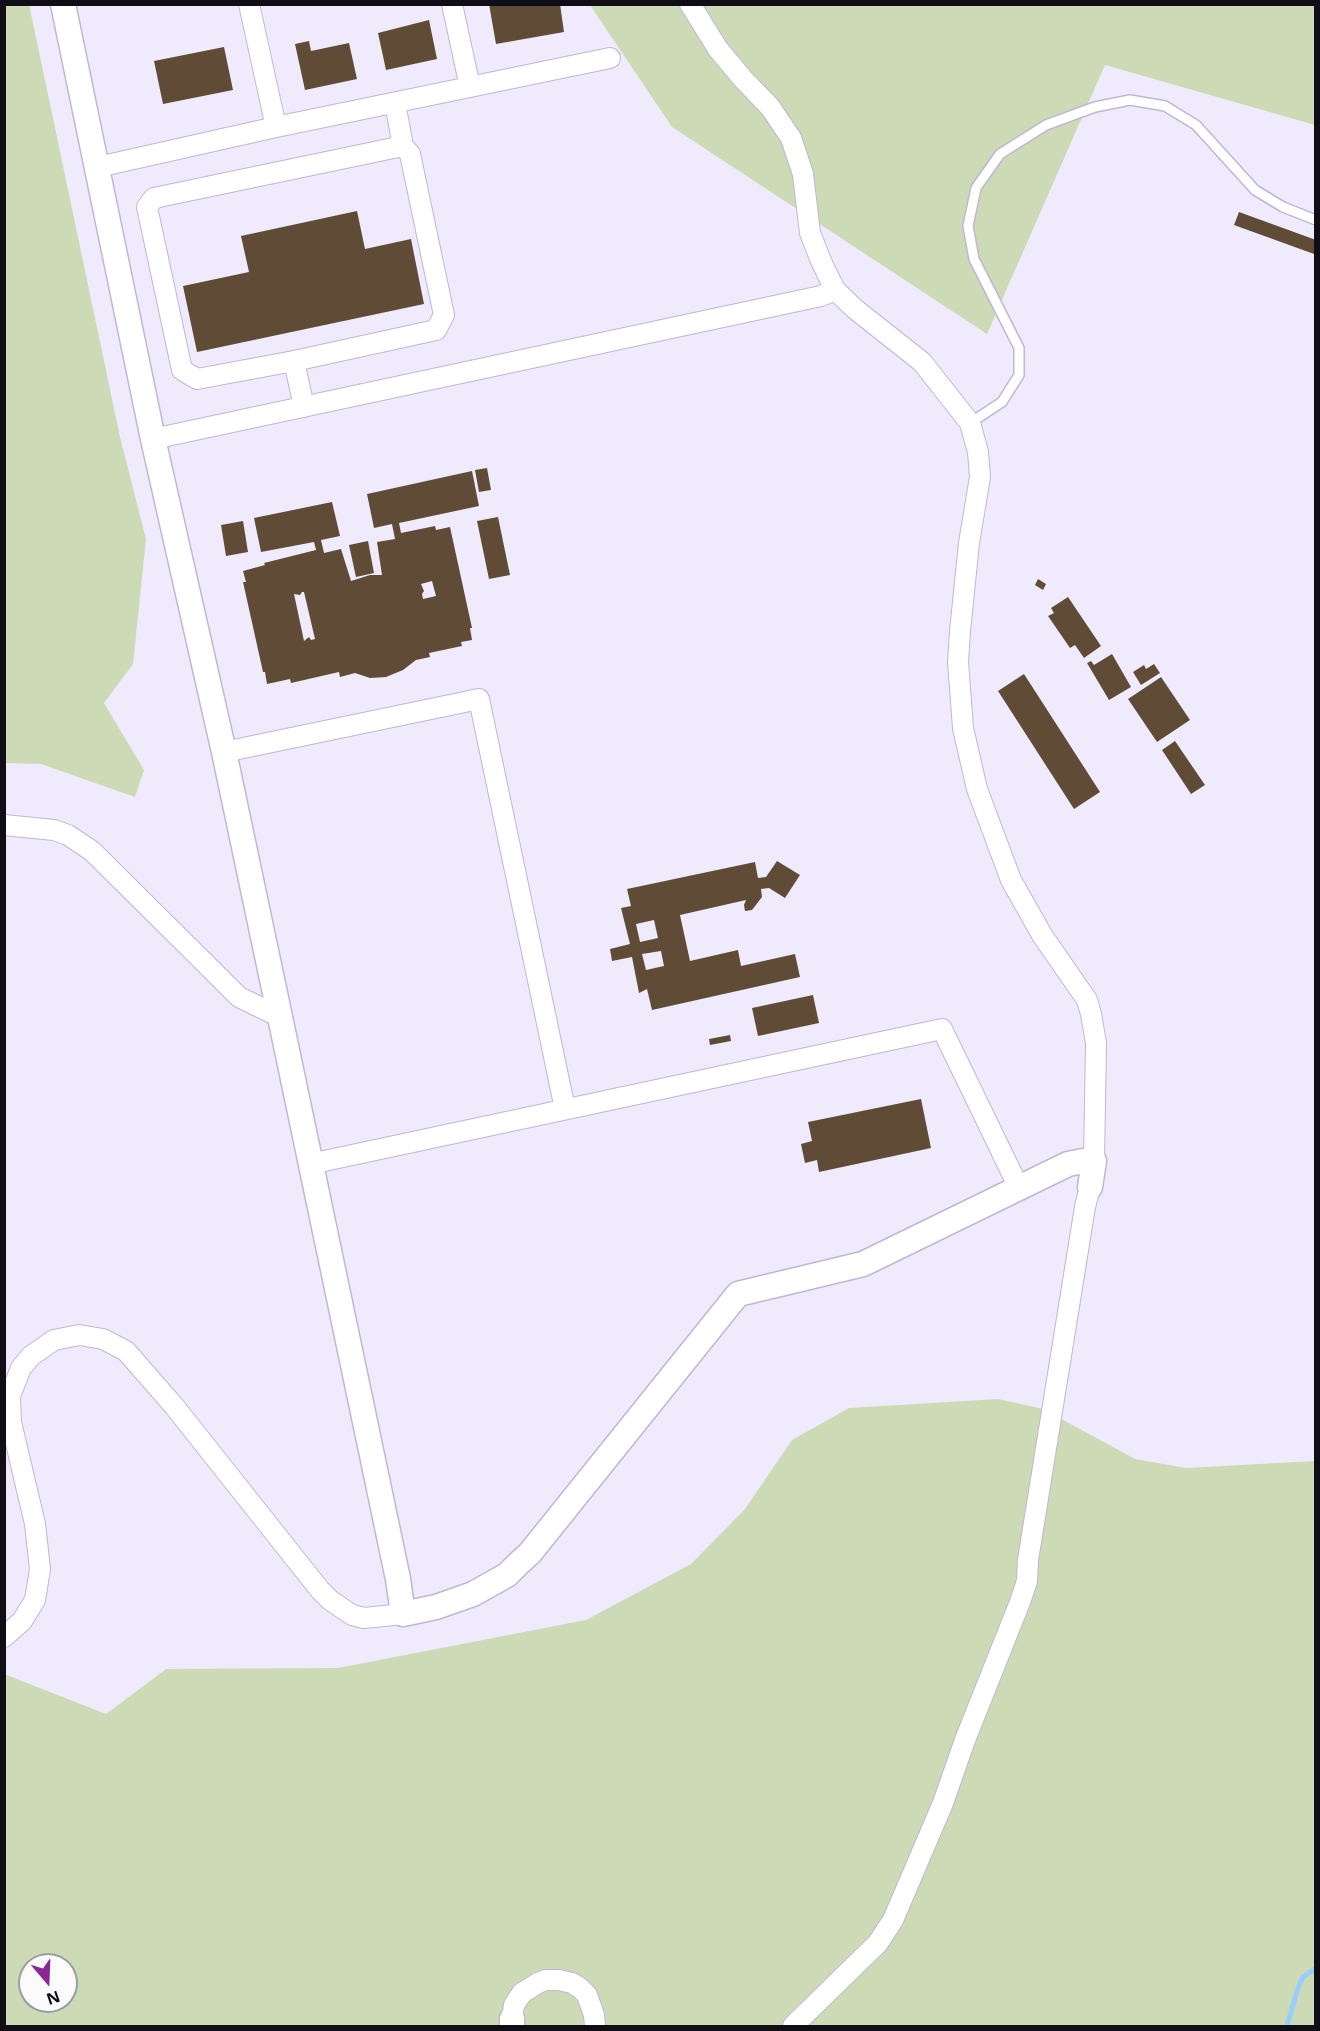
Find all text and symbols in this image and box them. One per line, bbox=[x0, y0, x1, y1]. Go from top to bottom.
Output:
north arrow bbox=[18, 1953, 78, 2013]
text: N bbox=[43, 1986, 63, 2011]

